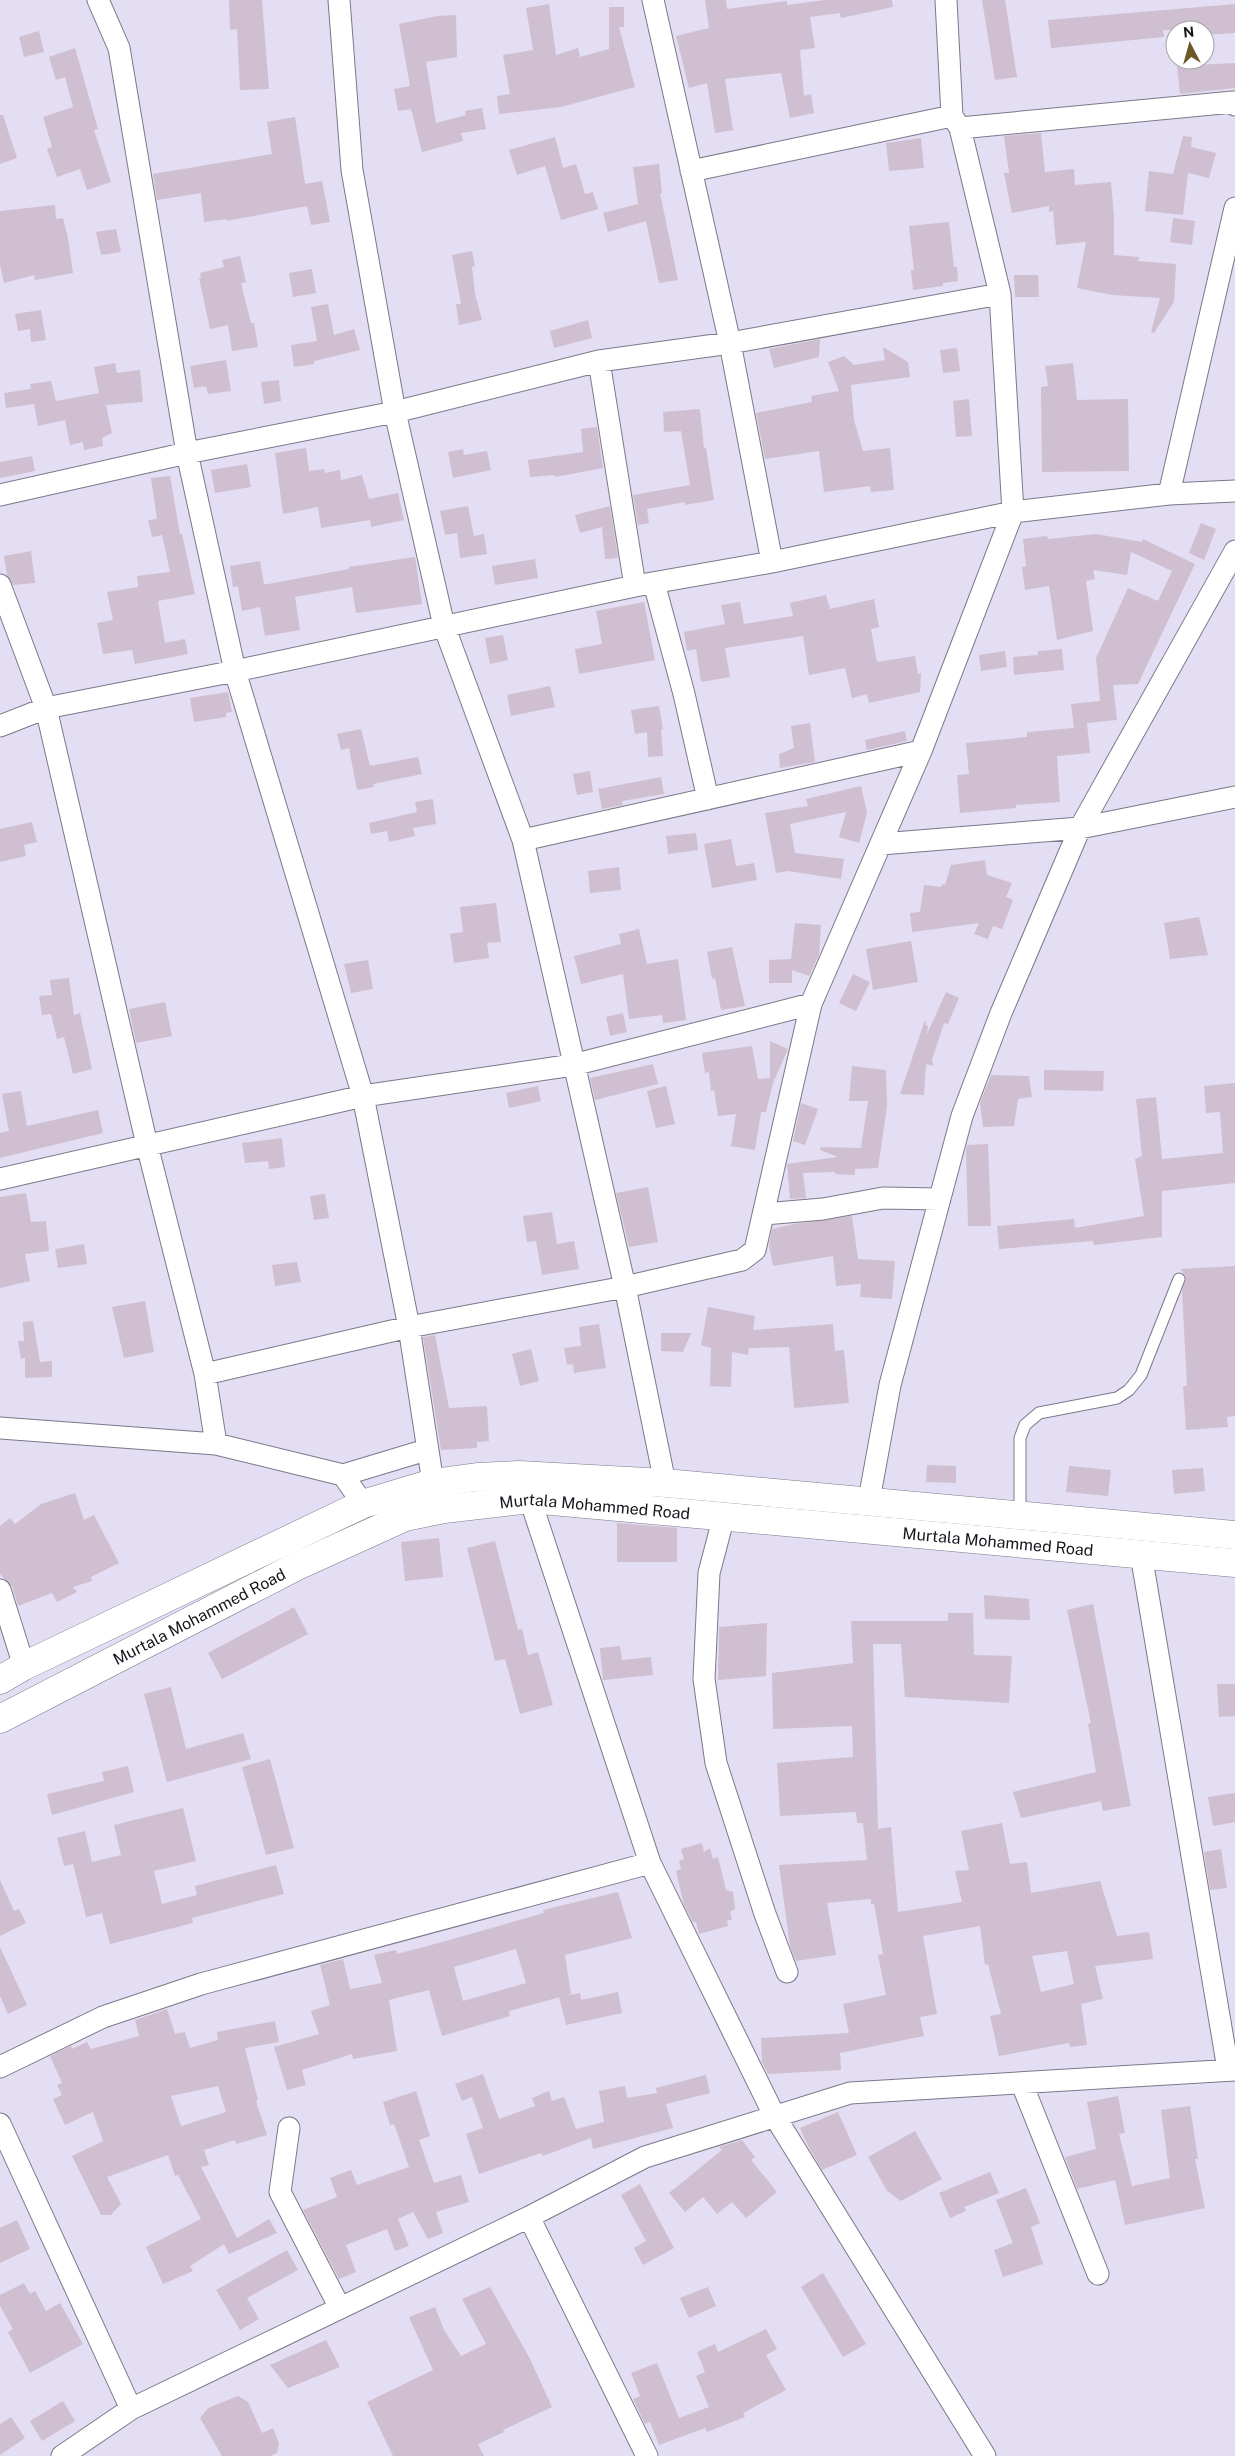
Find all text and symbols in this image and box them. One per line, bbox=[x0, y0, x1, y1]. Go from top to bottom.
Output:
north arrow bbox=[1165, 20, 1215, 70]
text: N bbox=[1182, 24, 1195, 41]
street label: Murtala Mohammed Road bbox=[498, 1489, 691, 1523]
street label: Murtala Mohammed Road bbox=[902, 1523, 1094, 1560]
street label: Murtala Mohammed Road bbox=[110, 1564, 289, 1669]

